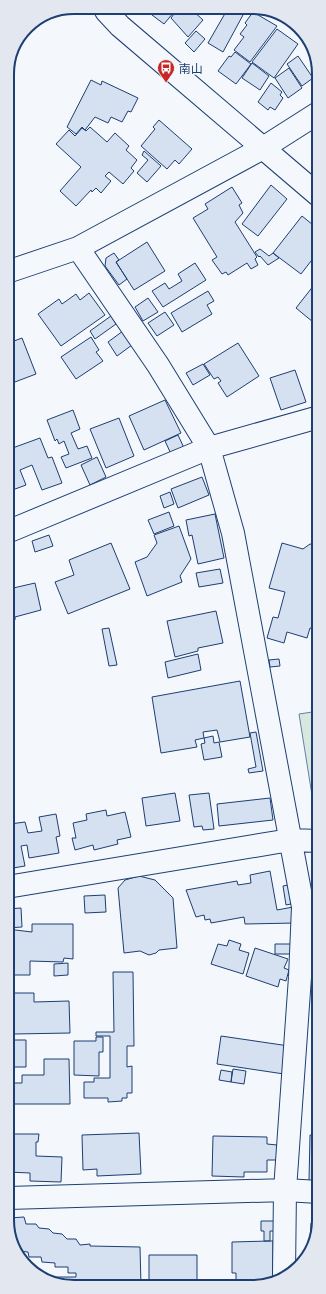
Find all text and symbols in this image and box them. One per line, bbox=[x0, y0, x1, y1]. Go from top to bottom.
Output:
bus stop icon: 南山 bbox=[156, 58, 176, 83]
place label: 南山 bbox=[179, 61, 203, 76]

